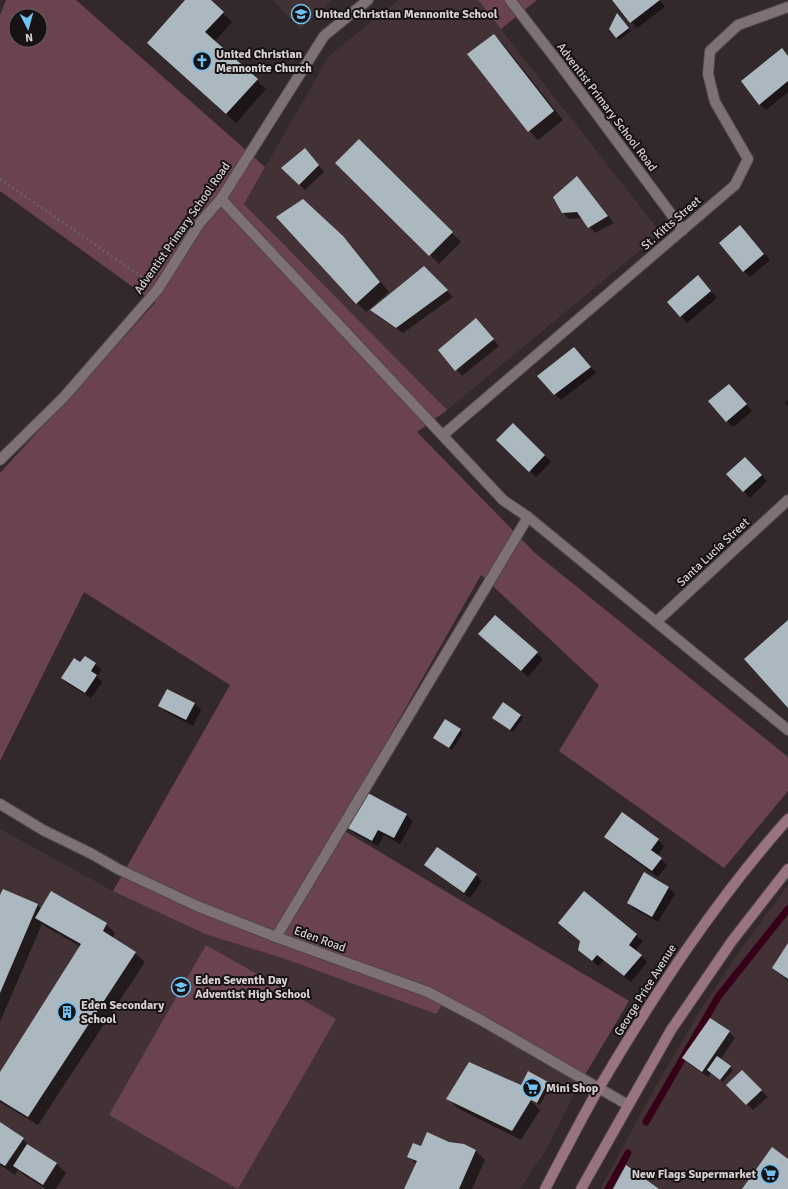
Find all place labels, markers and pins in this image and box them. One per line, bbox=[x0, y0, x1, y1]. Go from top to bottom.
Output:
school or university icon: United Christian Mennonite School bbox=[290, 3, 312, 25]
place label: United Christian Mennonite School bbox=[315, 7, 498, 22]
place label: United Christian Mennonite Church bbox=[216, 47, 312, 76]
church icon: United Christian Mennonite Church bbox=[191, 50, 213, 72]
place label: Eden Seventh Day Adventist High School bbox=[195, 973, 311, 1002]
school or university icon: Eden Seventh Day Adventist High School bbox=[170, 976, 192, 998]
place label: Eden Secondary School bbox=[81, 998, 164, 1027]
building icon: Eden Secondary School bbox=[56, 1001, 78, 1023]
supermarket icon: Mini Shop bbox=[521, 1077, 543, 1099]
place label: Mini Shop bbox=[546, 1081, 599, 1096]
supermarket icon: New Flags Supermarket bbox=[759, 1163, 781, 1185]
place label: New Flags Supermarket bbox=[632, 1167, 756, 1182]

